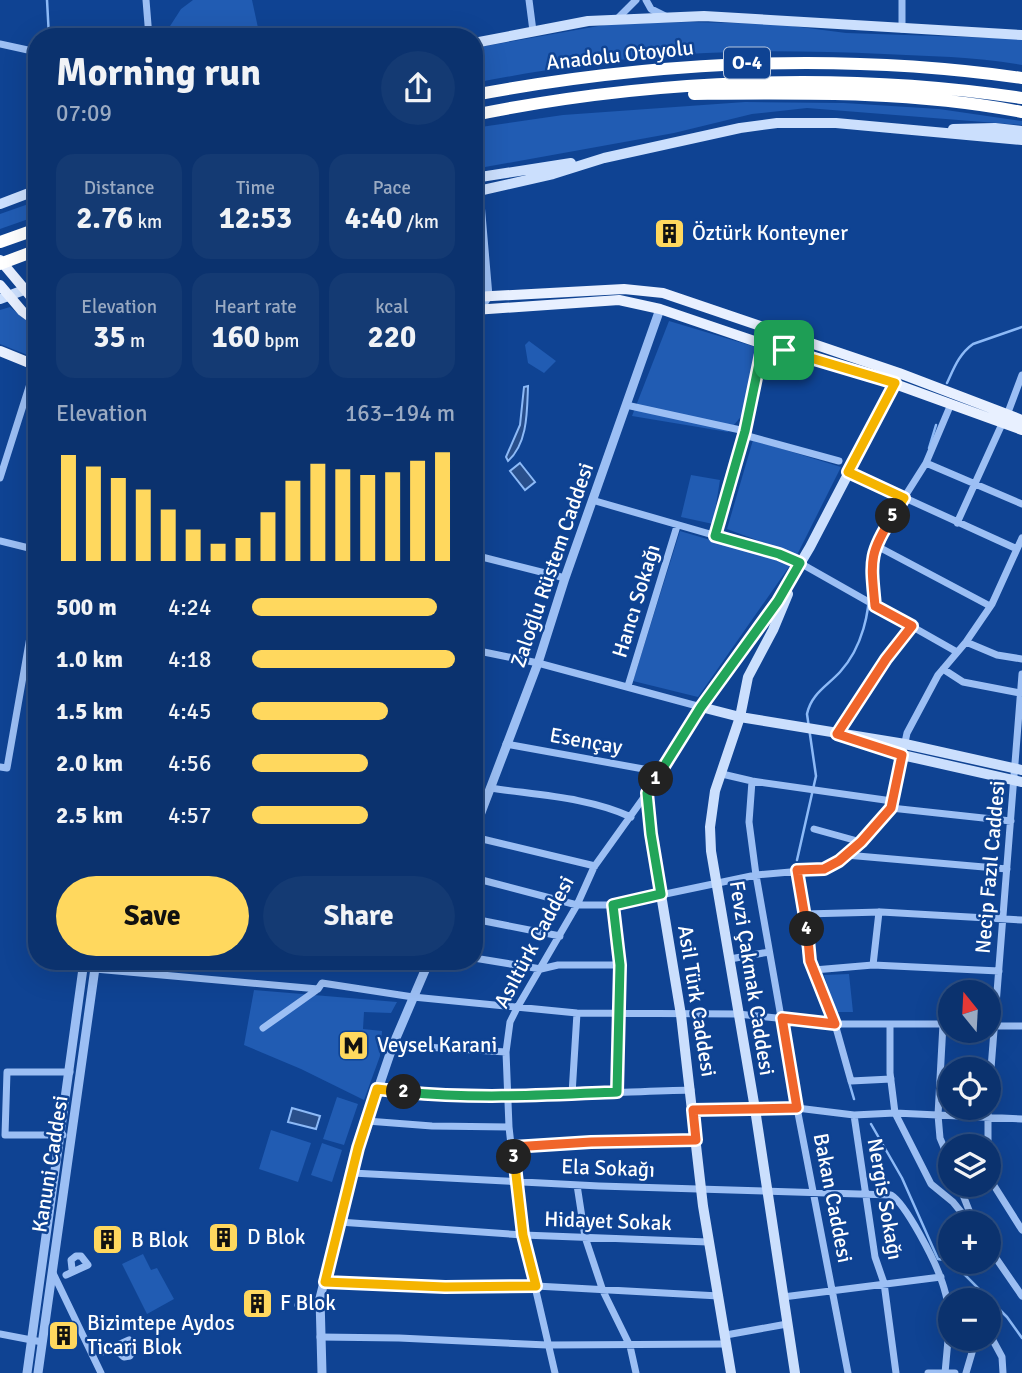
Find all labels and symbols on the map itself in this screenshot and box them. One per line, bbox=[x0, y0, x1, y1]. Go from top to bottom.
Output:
street label: Anadolu Otoyolu bbox=[545, 34, 695, 76]
road number: O-4 bbox=[724, 48, 770, 78]
building icon: Öztürk Konteyner bbox=[652, 216, 686, 250]
place label: Öztürk Konteyner bbox=[692, 220, 848, 246]
pin bbox=[754, 320, 814, 380]
street label: Zaloğlu Rüstem Caddesi bbox=[505, 459, 599, 671]
pin: 5 bbox=[876, 498, 910, 534]
street label: Hancı Sokağı bbox=[606, 541, 666, 661]
street label: Esençay bbox=[548, 722, 624, 760]
pin: 1 bbox=[638, 762, 674, 796]
street label: Necip Fazıl Caddesi bbox=[969, 779, 1011, 955]
street label: Asıltürk Caddesi bbox=[488, 871, 580, 1013]
street label: Fevzi Çakmak Caddesi bbox=[724, 879, 780, 1077]
pin: 4 bbox=[790, 912, 824, 946]
street label: Asil Türk Caddesi bbox=[672, 923, 722, 1079]
north arrow bbox=[938, 980, 1001, 1043]
metro station icon: Veysel Karani bbox=[337, 1028, 371, 1062]
place label: Veysel Karani bbox=[377, 1032, 497, 1058]
pin: 2 bbox=[386, 1074, 422, 1110]
street label: Kanuni Caddesi bbox=[26, 1093, 74, 1235]
street label: Bakan Caddesi bbox=[808, 1131, 858, 1265]
street label: Nergis Sokağı bbox=[861, 1136, 909, 1262]
pin: 3 bbox=[496, 1140, 532, 1174]
street label: Ela Sokağı bbox=[561, 1153, 655, 1183]
street label: Hidayet Sokak bbox=[544, 1206, 673, 1236]
building icon: D Blok bbox=[207, 1220, 241, 1254]
building icon: B Blok bbox=[91, 1223, 125, 1257]
place label: D Blok bbox=[247, 1224, 306, 1250]
place label: B Blok bbox=[131, 1227, 189, 1253]
building icon: F Blok bbox=[240, 1286, 274, 1320]
place label: F Blok bbox=[280, 1290, 336, 1316]
place label: Bizimtepe Aydos Ticari Blok bbox=[87, 1310, 235, 1360]
building icon: Bizimtepe Aydos Ticari Blok bbox=[47, 1318, 81, 1352]

